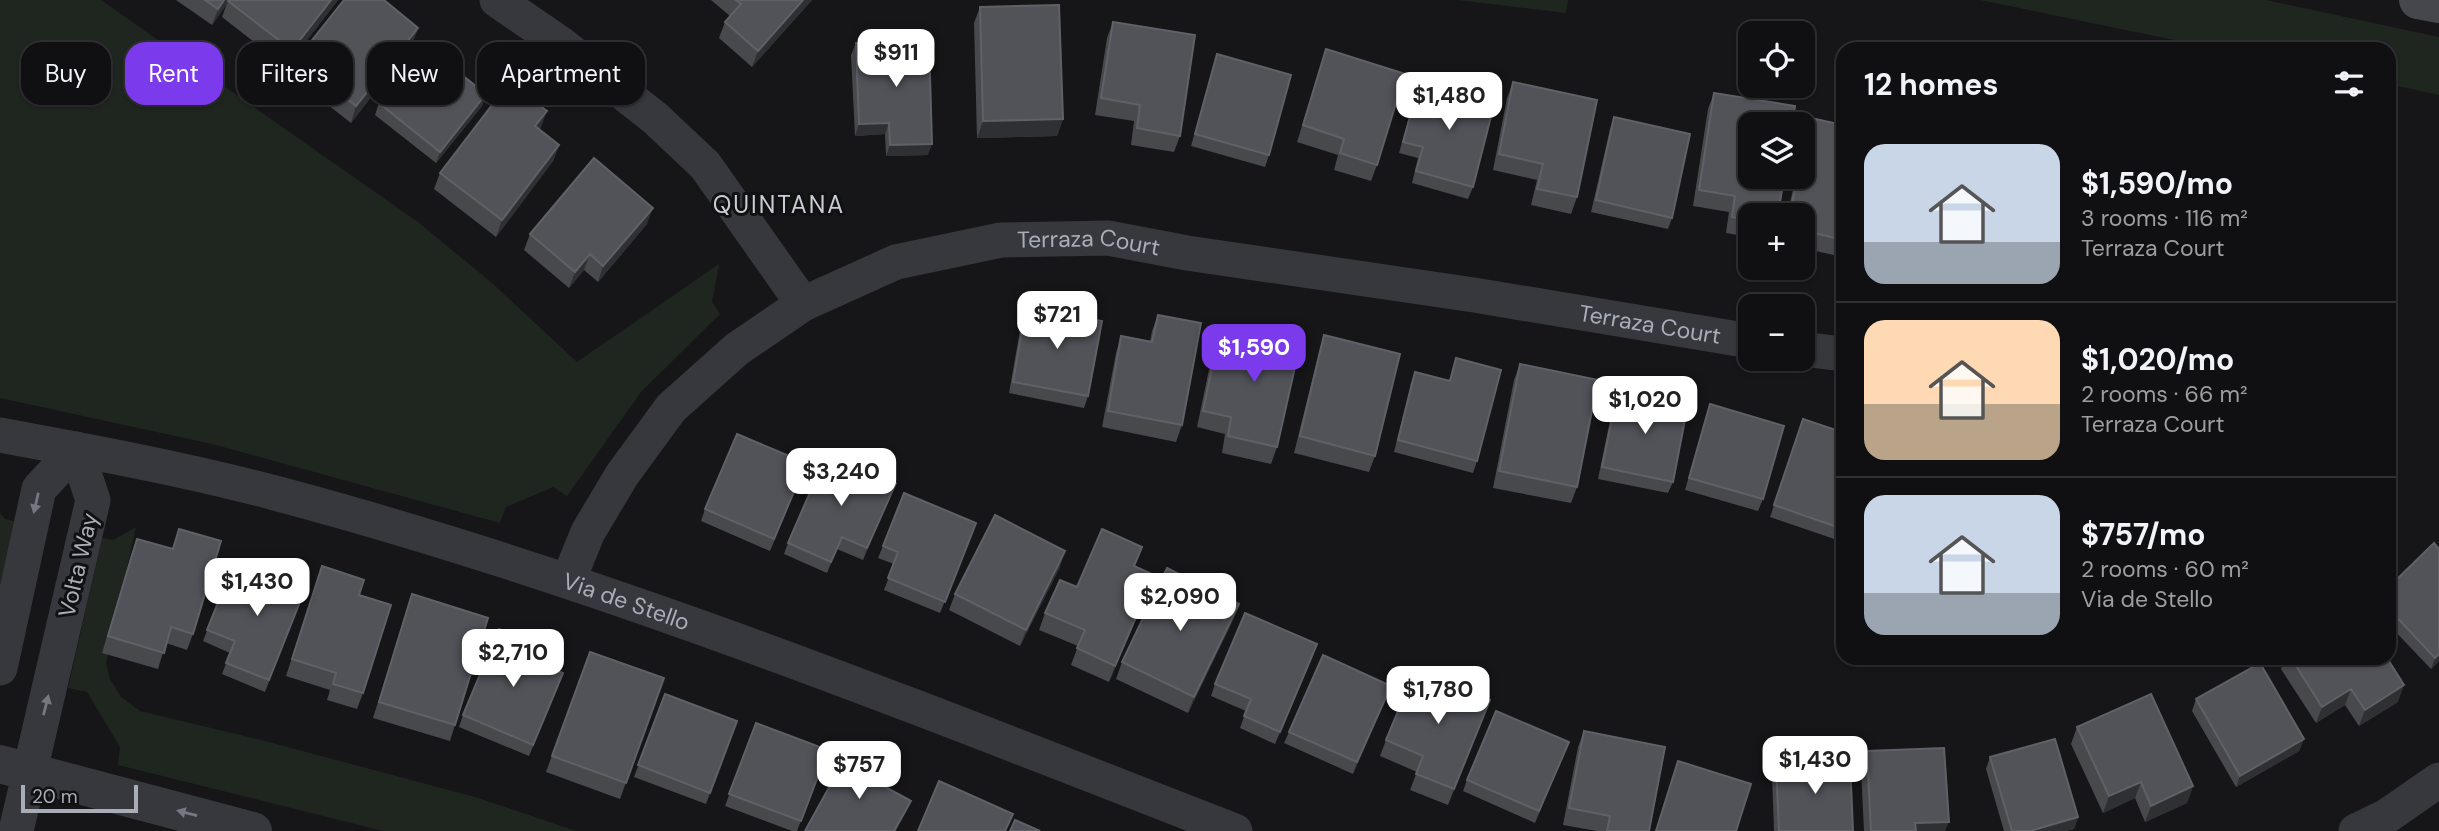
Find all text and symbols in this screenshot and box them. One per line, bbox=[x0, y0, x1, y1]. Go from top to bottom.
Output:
map controls bbox=[1738, 21, 1815, 371]
button: locate bbox=[1738, 21, 1815, 98]
pin: $911 bbox=[855, 29, 937, 89]
text: $911 bbox=[873, 37, 919, 67]
chip: Buy bbox=[21, 42, 111, 105]
chip: Rent bbox=[125, 42, 223, 105]
chip: Filters bbox=[237, 42, 353, 105]
chip: New bbox=[367, 42, 463, 105]
chip: Apartment bbox=[477, 42, 645, 105]
text: 12 homes bbox=[1864, 65, 1998, 104]
icon: filters bbox=[2330, 65, 2368, 103]
pin: $1,480 bbox=[1392, 72, 1506, 132]
text: $1,480 bbox=[1412, 80, 1486, 110]
button: layers bbox=[1738, 112, 1815, 189]
text: $1,590/mo bbox=[2081, 164, 2233, 203]
icon: home bbox=[1920, 172, 2004, 256]
district label: QUINTANA bbox=[713, 189, 845, 220]
button: + bbox=[1738, 203, 1815, 280]
text: 3 rooms · 116 m² bbox=[2081, 203, 2248, 233]
street label: Terraza Court bbox=[1017, 222, 1163, 263]
text: Terraza Court bbox=[2081, 233, 2224, 263]
pin: $721 bbox=[1016, 292, 1098, 351]
button: − bbox=[1738, 294, 1815, 371]
street label: Terraza Court bbox=[1577, 298, 1723, 351]
text: $721 bbox=[1033, 299, 1081, 329]
pin: $1,590 bbox=[1197, 324, 1311, 384]
text: $1,590 bbox=[1218, 332, 1290, 362]
text: $1,020/mo bbox=[2081, 340, 2234, 379]
icon: home bbox=[1920, 348, 2004, 432]
pin: $1,020 bbox=[1588, 376, 1702, 436]
text: 2 rooms · 66 m² bbox=[2081, 379, 2248, 409]
text: $1,020 bbox=[1608, 384, 1682, 414]
text: Terraza Court bbox=[2081, 409, 2224, 439]
pin: $3,240 bbox=[784, 448, 898, 508]
text: $3,240 bbox=[802, 456, 880, 486]
one-way arrow bbox=[31, 492, 42, 514]
street label: Volta Way bbox=[51, 510, 105, 620]
text: $757/mo bbox=[2081, 515, 2206, 554]
icon: home bbox=[1920, 523, 2004, 607]
text: 2 rooms · 60 m² bbox=[2081, 554, 2249, 584]
pin: $1,430 bbox=[200, 558, 314, 618]
text: $1,430 bbox=[221, 566, 293, 596]
street label: Via de Stello bbox=[559, 566, 694, 637]
pin: $2,090 bbox=[1123, 574, 1237, 633]
text: $2,090 bbox=[1140, 581, 1220, 611]
text: Via de Stello bbox=[2081, 584, 2213, 614]
pin: $2,710 bbox=[456, 630, 570, 689]
text: $2,710 bbox=[478, 637, 548, 667]
pin: $1,780 bbox=[1381, 666, 1495, 726]
text: $1,780 bbox=[1403, 674, 1473, 704]
one-way arrow bbox=[41, 694, 52, 716]
pin: $1,430 bbox=[1758, 736, 1872, 796]
pin: $757 bbox=[818, 742, 900, 801]
text: $1,430 bbox=[1779, 744, 1851, 774]
text: $757 bbox=[833, 749, 885, 779]
scale bar bbox=[21, 782, 138, 814]
text: 20 m bbox=[32, 784, 78, 809]
one-way arrow bbox=[176, 807, 198, 818]

